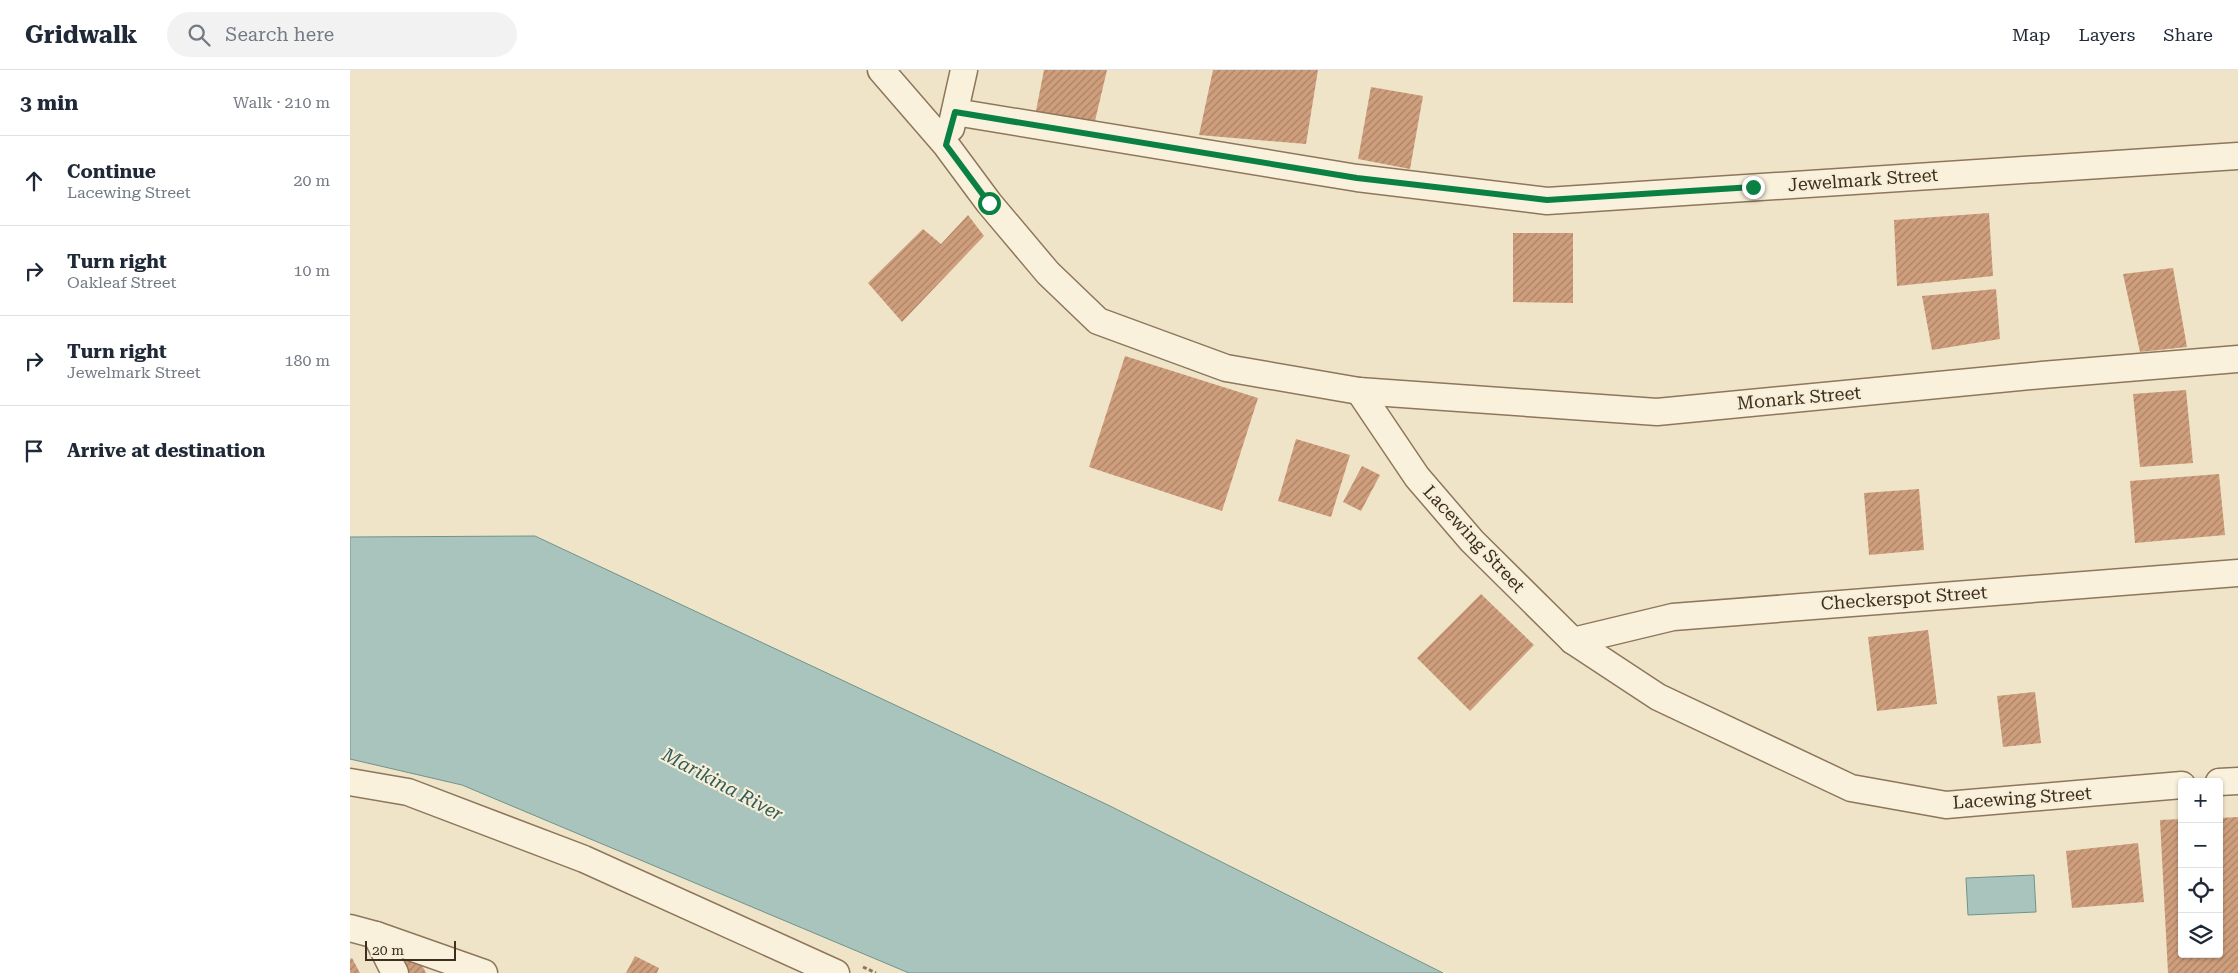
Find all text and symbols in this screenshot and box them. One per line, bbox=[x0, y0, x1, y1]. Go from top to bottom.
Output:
search box bbox=[167, 12, 517, 57]
text: Gridwalk bbox=[25, 21, 137, 49]
icon: search bbox=[185, 21, 213, 49]
text: Search here bbox=[225, 23, 334, 46]
text: Map bbox=[2012, 24, 2051, 45]
text: Layers bbox=[2079, 24, 2135, 45]
text: Share bbox=[2163, 24, 2213, 45]
text: 3 min bbox=[20, 91, 78, 115]
text: Walk · 210 m bbox=[233, 93, 330, 112]
text: Continue bbox=[67, 160, 156, 183]
street label: Jewelmark Street bbox=[1787, 164, 1939, 195]
icon: ahead bbox=[20, 167, 48, 195]
text: 20 m bbox=[293, 171, 330, 190]
route end bbox=[1742, 176, 1765, 199]
text: Lacewing Street bbox=[67, 183, 191, 202]
route start bbox=[978, 192, 1001, 215]
text: Turn right bbox=[67, 250, 167, 273]
icon: right bbox=[20, 257, 48, 285]
text: 10 m bbox=[293, 261, 330, 280]
text: Oakleaf Street bbox=[67, 273, 177, 292]
text: Turn right bbox=[67, 340, 167, 363]
icon: right bbox=[20, 347, 48, 375]
text: 180 m bbox=[284, 351, 330, 370]
text: Jewelmark Street bbox=[67, 363, 201, 382]
street label: Monark Street bbox=[1736, 382, 1862, 413]
icon: arrive bbox=[20, 437, 48, 465]
text: Arrive at destination bbox=[67, 439, 265, 462]
street label: Lacewing Street bbox=[1419, 481, 1530, 597]
street label: Checkerspot Street bbox=[1820, 581, 1988, 614]
water label: Marikina River bbox=[658, 742, 787, 826]
map controls bbox=[2178, 778, 2223, 958]
button: + bbox=[2178, 778, 2223, 823]
street label: Lacewing Street bbox=[1952, 782, 2092, 813]
button: − bbox=[2178, 823, 2223, 868]
button: locate bbox=[2178, 868, 2223, 913]
button: layers bbox=[2178, 913, 2223, 958]
scale bar bbox=[365, 938, 456, 961]
text: 20 m bbox=[372, 942, 404, 958]

